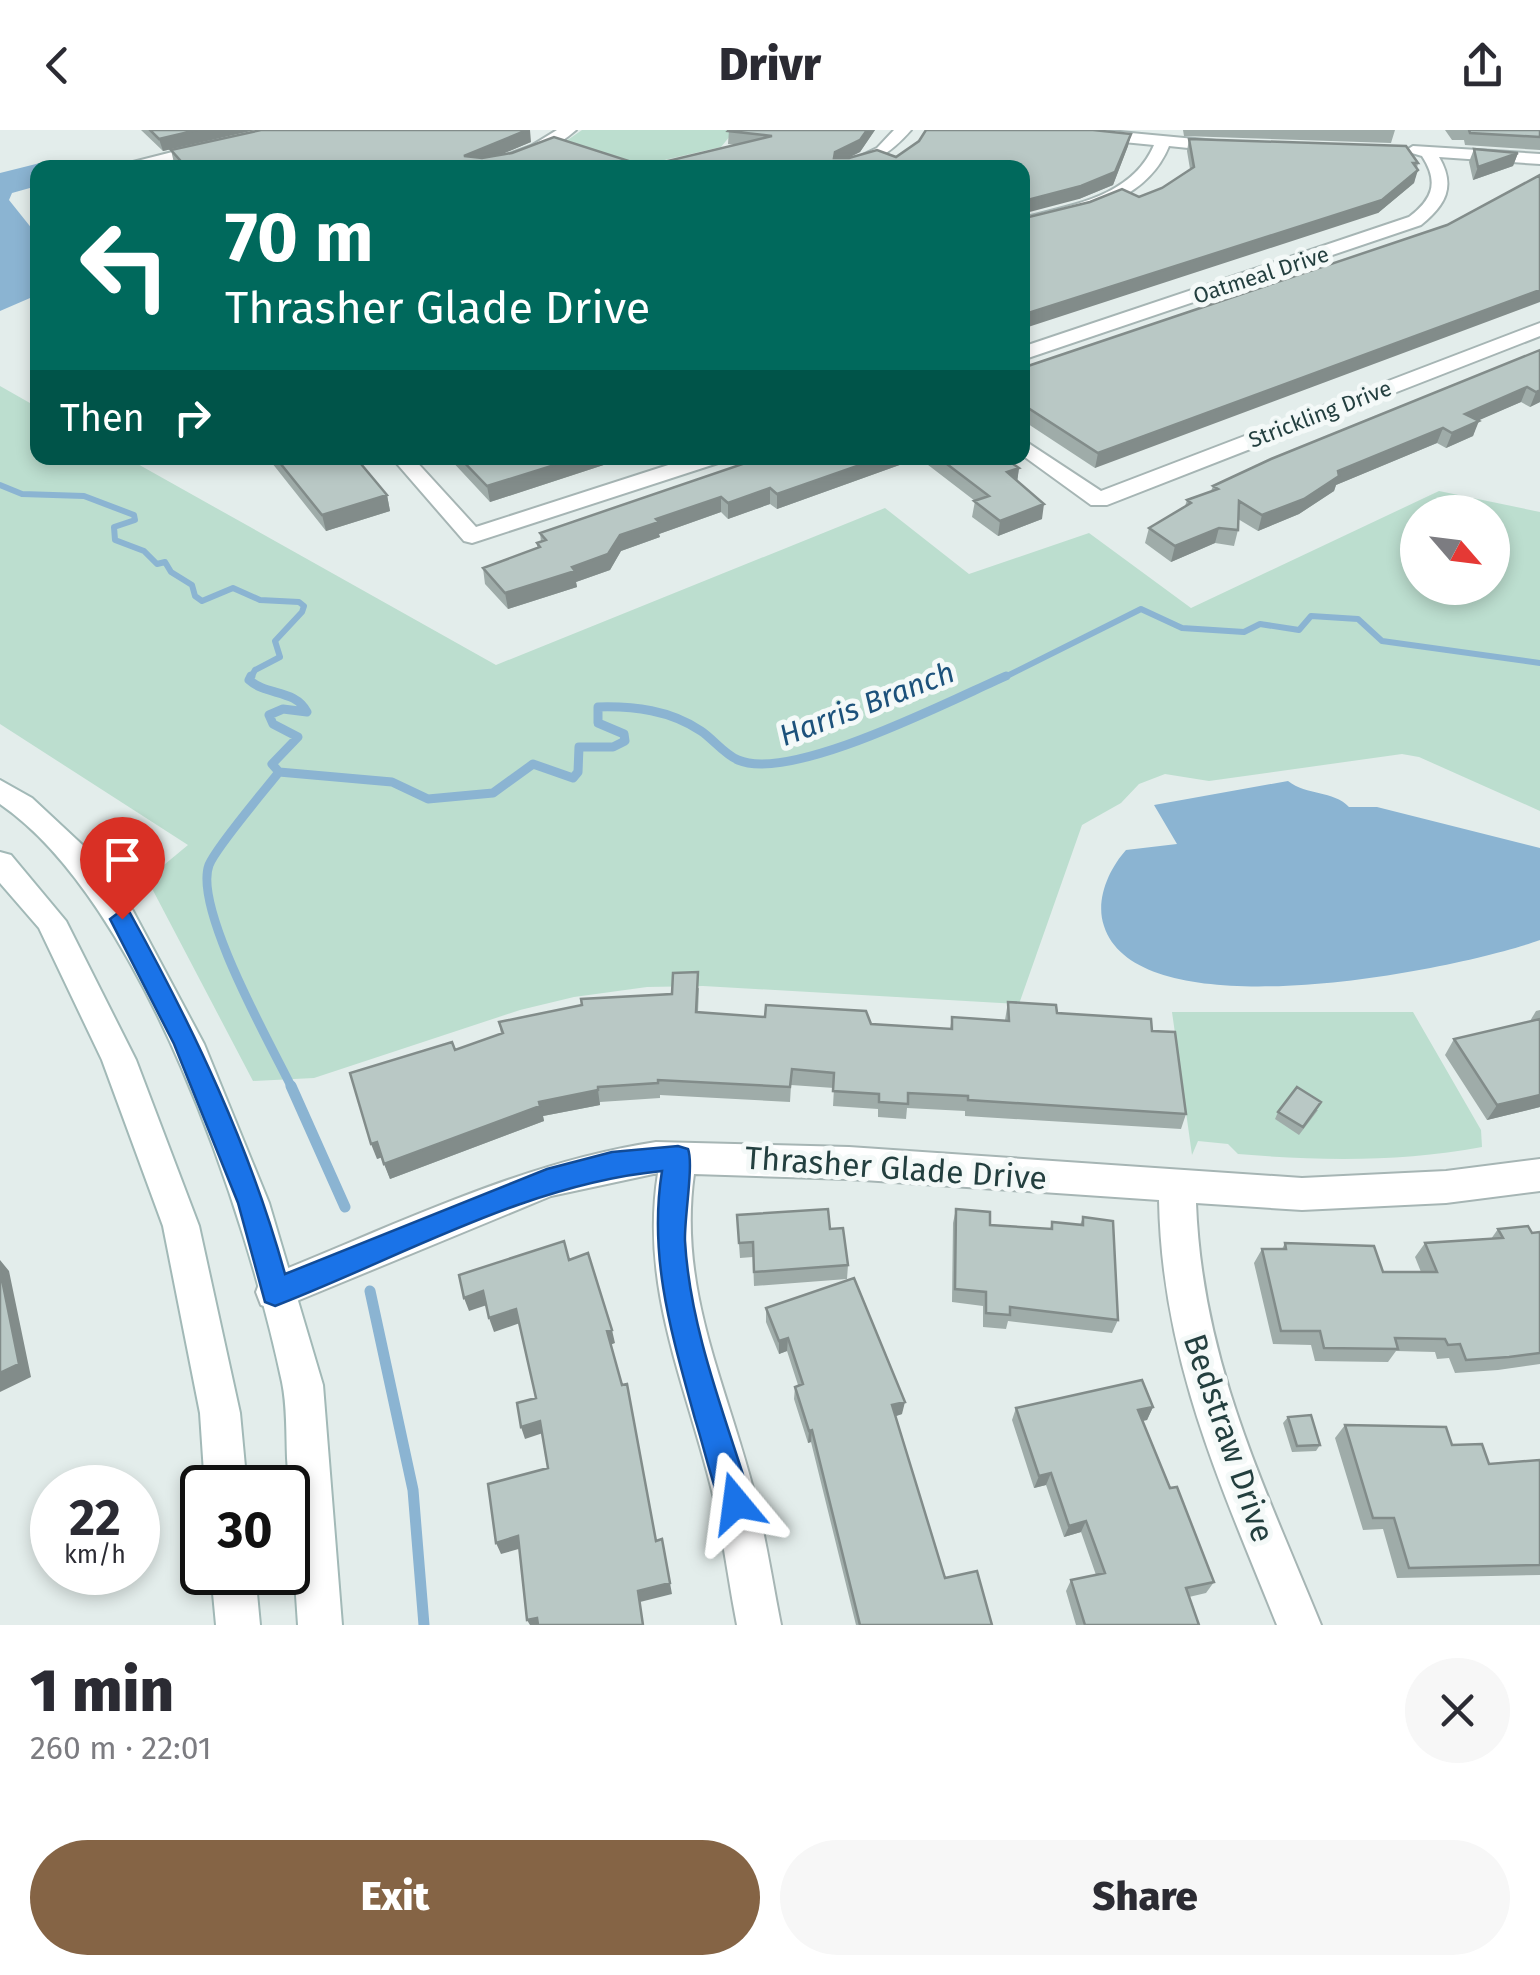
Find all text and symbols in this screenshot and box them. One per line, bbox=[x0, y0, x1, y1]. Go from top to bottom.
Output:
icon: back bbox=[30, 38, 85, 93]
text: Drivr bbox=[719, 38, 821, 92]
icon: share bbox=[1455, 38, 1510, 93]
text: 70 m bbox=[225, 196, 374, 280]
icon: left bbox=[60, 200, 190, 330]
street label: Oatmeal Drive bbox=[1190, 240, 1332, 310]
text: Thrasher Glade Drive bbox=[225, 281, 650, 335]
street label: Strickling Drive bbox=[1245, 374, 1395, 454]
icon: right bbox=[165, 390, 220, 445]
text: Then bbox=[60, 395, 145, 441]
north arrow bbox=[1400, 495, 1510, 605]
map controls bbox=[1400, 495, 1510, 605]
water label: Harris Branch bbox=[774, 654, 960, 754]
pin bbox=[80, 817, 165, 920]
icon: arrive bbox=[95, 832, 150, 887]
street label: Thrasher Glade Drive bbox=[744, 1138, 1048, 1198]
street label: Bedstraw Drive bbox=[1176, 1329, 1282, 1547]
position arrow bbox=[684, 1451, 788, 1555]
speed limit sign: 30 bbox=[180, 1465, 310, 1595]
text: 22 bbox=[69, 1488, 121, 1548]
text: km/h bbox=[64, 1540, 126, 1570]
text: 1 min bbox=[30, 1655, 174, 1727]
button: close bbox=[1405, 1658, 1510, 1763]
text: 260 m · 22:01 bbox=[30, 1729, 212, 1767]
button: Exit bbox=[30, 1840, 760, 1955]
button: Share bbox=[780, 1840, 1510, 1955]

